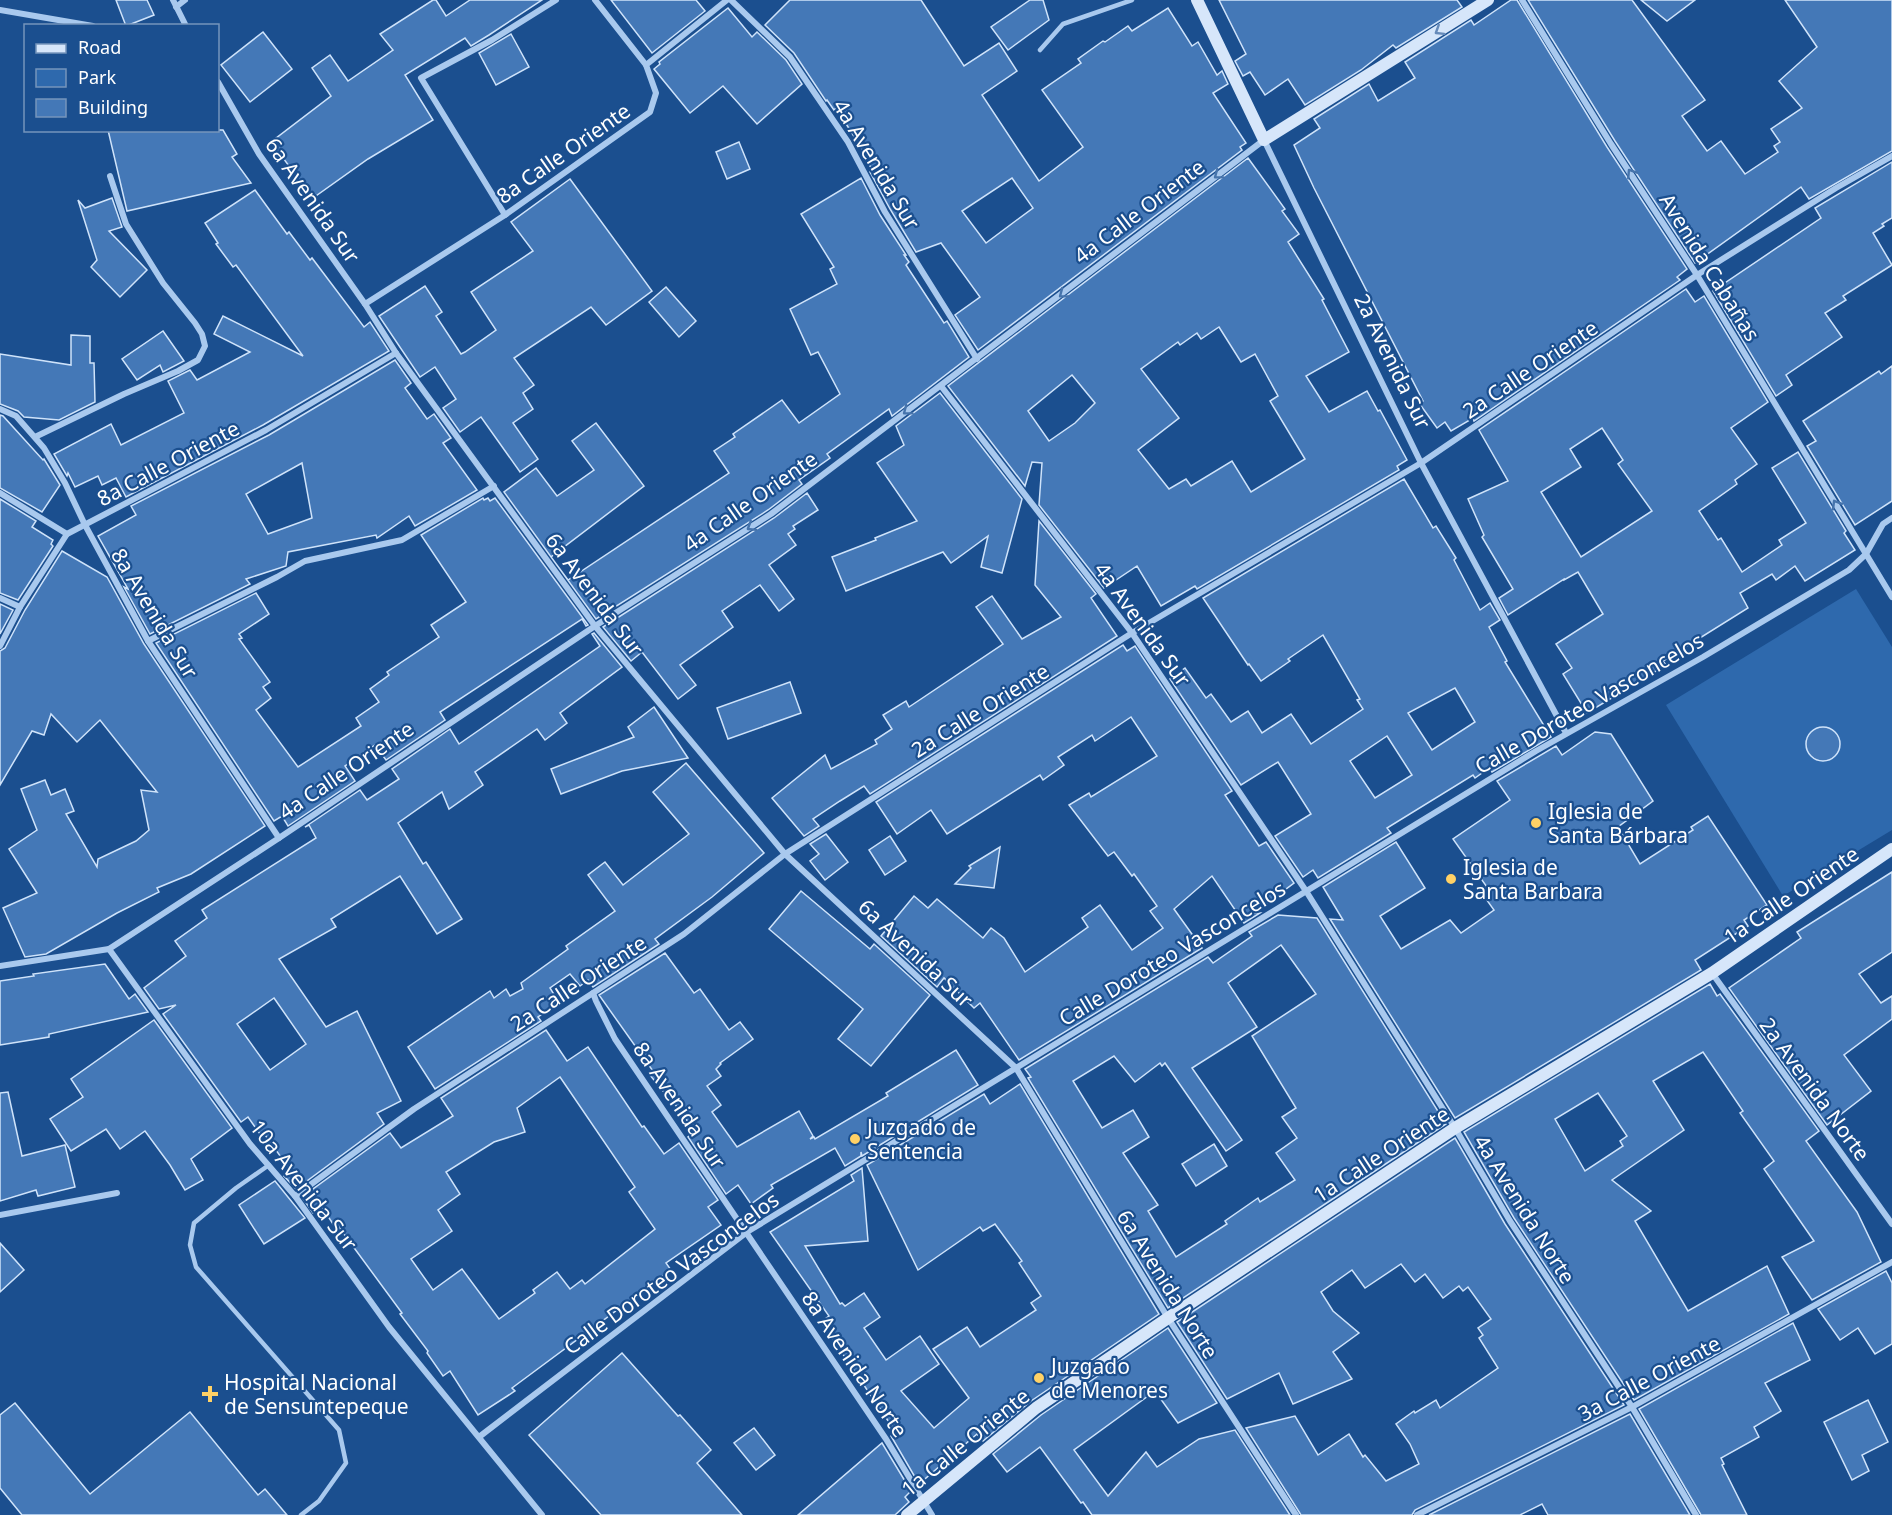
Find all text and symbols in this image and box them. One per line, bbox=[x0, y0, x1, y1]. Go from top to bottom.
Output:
legend bbox=[24, 24, 219, 132]
one-way arrow bbox=[1435, 24, 1446, 35]
text: Road bbox=[78, 35, 121, 59]
text: Park bbox=[78, 65, 116, 89]
street label: 4a Avenida Sur bbox=[827, 94, 927, 234]
text: Building bbox=[78, 95, 148, 119]
street label: 8a Calle Oriente bbox=[491, 96, 635, 210]
street label: 6a Avenida Sur bbox=[259, 132, 367, 268]
street label: 4a Calle Oriente bbox=[1068, 153, 1210, 269]
one-way arrow bbox=[1213, 168, 1224, 179]
one-way arrow bbox=[1627, 169, 1638, 180]
street label: Avenida Cabañas bbox=[1653, 188, 1767, 346]
one-way arrow bbox=[1058, 286, 1069, 297]
street label: 2a Avenida Sur bbox=[1348, 289, 1438, 433]
street label: 2a Calle Oriente bbox=[1457, 313, 1603, 425]
one-way arrow bbox=[903, 404, 914, 415]
street label: 8a Calle Oriente bbox=[92, 414, 244, 512]
street label: 4a Calle Oriente bbox=[678, 444, 822, 558]
one-way arrow bbox=[1832, 500, 1844, 510]
one-way arrow bbox=[746, 520, 757, 531]
street label: 6a Avenida Sur bbox=[540, 527, 651, 661]
street label: 8a Avenida Sur bbox=[105, 543, 205, 683]
street label: 4a Avenida Sur bbox=[1088, 556, 1198, 692]
street label: Calle Doroteo Vasconcelos bbox=[1470, 626, 1708, 780]
street label: 2a Calle Oriente bbox=[906, 656, 1054, 764]
street label: 4a Calle Oriente bbox=[273, 714, 419, 826]
place label: Iglesia de Santa Bárbara bbox=[1548, 797, 1688, 849]
marker: Iglesia de Santa Bárbara bbox=[1529, 816, 1543, 830]
street label: 1a Calle Oriente bbox=[1718, 839, 1864, 951]
place label: Iglesia de Santa Barbara bbox=[1463, 853, 1603, 905]
marker: Iglesia de Santa Barbara bbox=[1444, 872, 1458, 886]
street label: Calle Doroteo Vasconcelos bbox=[1053, 874, 1291, 1032]
street label: 6a Avenida Sur bbox=[853, 893, 980, 1014]
street label: 2a Calle Oriente bbox=[504, 928, 652, 1038]
street label: 2a Avenida Norte bbox=[1754, 1012, 1876, 1166]
street label: 8a Avenida Sur bbox=[627, 1036, 733, 1174]
street label: 1a Calle Oriente bbox=[1307, 1099, 1455, 1209]
place label: Juzgado de Sentencia bbox=[865, 1113, 976, 1165]
street label: 10a Avenida Sur bbox=[244, 1114, 364, 1256]
street label: 4a Avenida Norte bbox=[1468, 1129, 1582, 1289]
marker: Juzgado de Sentencia bbox=[848, 1132, 862, 1146]
street label: Calle Doroteo Vasconcelos bbox=[558, 1185, 784, 1361]
street label: 6a Avenida Norte bbox=[1111, 1204, 1225, 1364]
street label: 8a Avenida Norte bbox=[796, 1285, 914, 1443]
street label: 3a Calle Oriente bbox=[1573, 1329, 1725, 1427]
place label: Juzgado de Menores bbox=[1049, 1352, 1168, 1404]
place label: Hospital Nacional de Sensuntepeque bbox=[224, 1368, 409, 1420]
marker: Juzgado de Menores bbox=[1032, 1371, 1046, 1385]
street label: 1a Calle Oriente bbox=[895, 1382, 1035, 1502]
marker: Hospital Nacional de Sensuntepeque bbox=[201, 1385, 219, 1403]

